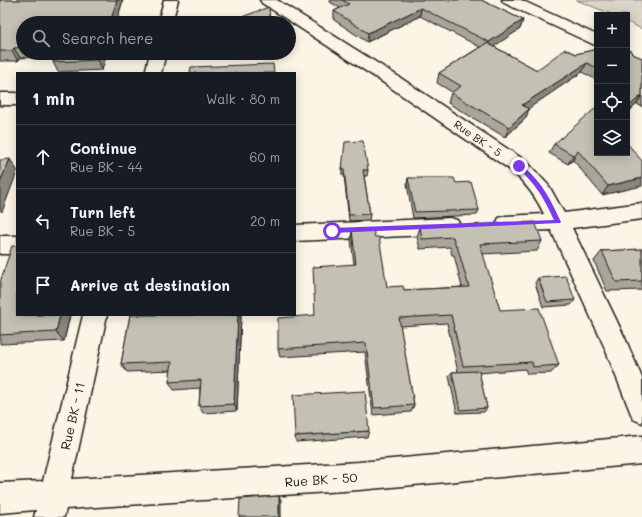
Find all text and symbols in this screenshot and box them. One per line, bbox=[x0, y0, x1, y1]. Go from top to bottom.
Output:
map controls bbox=[594, 12, 630, 156]
button: + bbox=[594, 12, 630, 48]
search box bbox=[16, 16, 296, 60]
icon: search bbox=[30, 27, 52, 49]
text: Search here bbox=[62, 28, 153, 48]
button: − bbox=[594, 48, 630, 84]
button: locate bbox=[594, 84, 630, 120]
text: 1 min bbox=[32, 87, 75, 109]
text: Walk · 80 m bbox=[206, 90, 280, 107]
street label: Rue BK - 5 bbox=[451, 116, 505, 160]
button: layers bbox=[594, 120, 630, 156]
text: Continue bbox=[70, 138, 137, 158]
icon: ahead bbox=[32, 146, 54, 168]
text: 60 m bbox=[250, 148, 280, 165]
route end bbox=[510, 157, 528, 175]
text: Rue BK - 44 bbox=[70, 158, 143, 175]
text: Turn left bbox=[70, 202, 135, 222]
icon: left bbox=[32, 210, 54, 232]
text: 20 m bbox=[250, 212, 280, 229]
text: Rue BK - 5 bbox=[70, 222, 135, 239]
route start bbox=[323, 222, 341, 240]
icon: arrive bbox=[32, 274, 54, 296]
text: Arrive at destination bbox=[70, 275, 230, 295]
street label: Rue BK - 11 bbox=[56, 380, 88, 452]
street label: Rue BK - 50 bbox=[284, 468, 358, 490]

